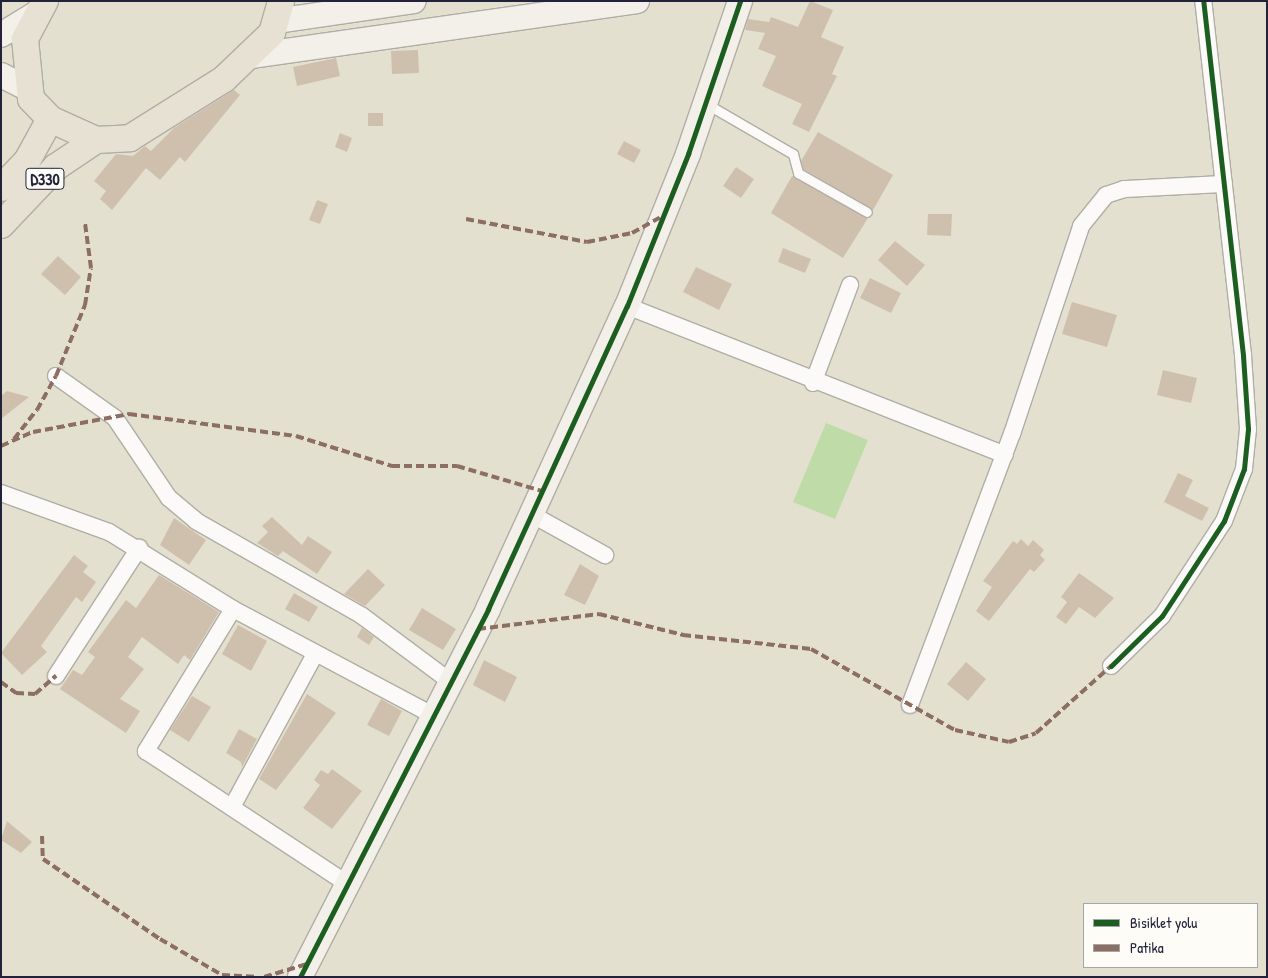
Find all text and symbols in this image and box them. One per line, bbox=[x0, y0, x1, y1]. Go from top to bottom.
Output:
road number: D330 bbox=[25, 165, 65, 192]
legend bbox=[1083, 903, 1258, 968]
text: Bisiklet yolu bbox=[1130, 912, 1197, 933]
text: Patika bbox=[1130, 937, 1164, 958]

